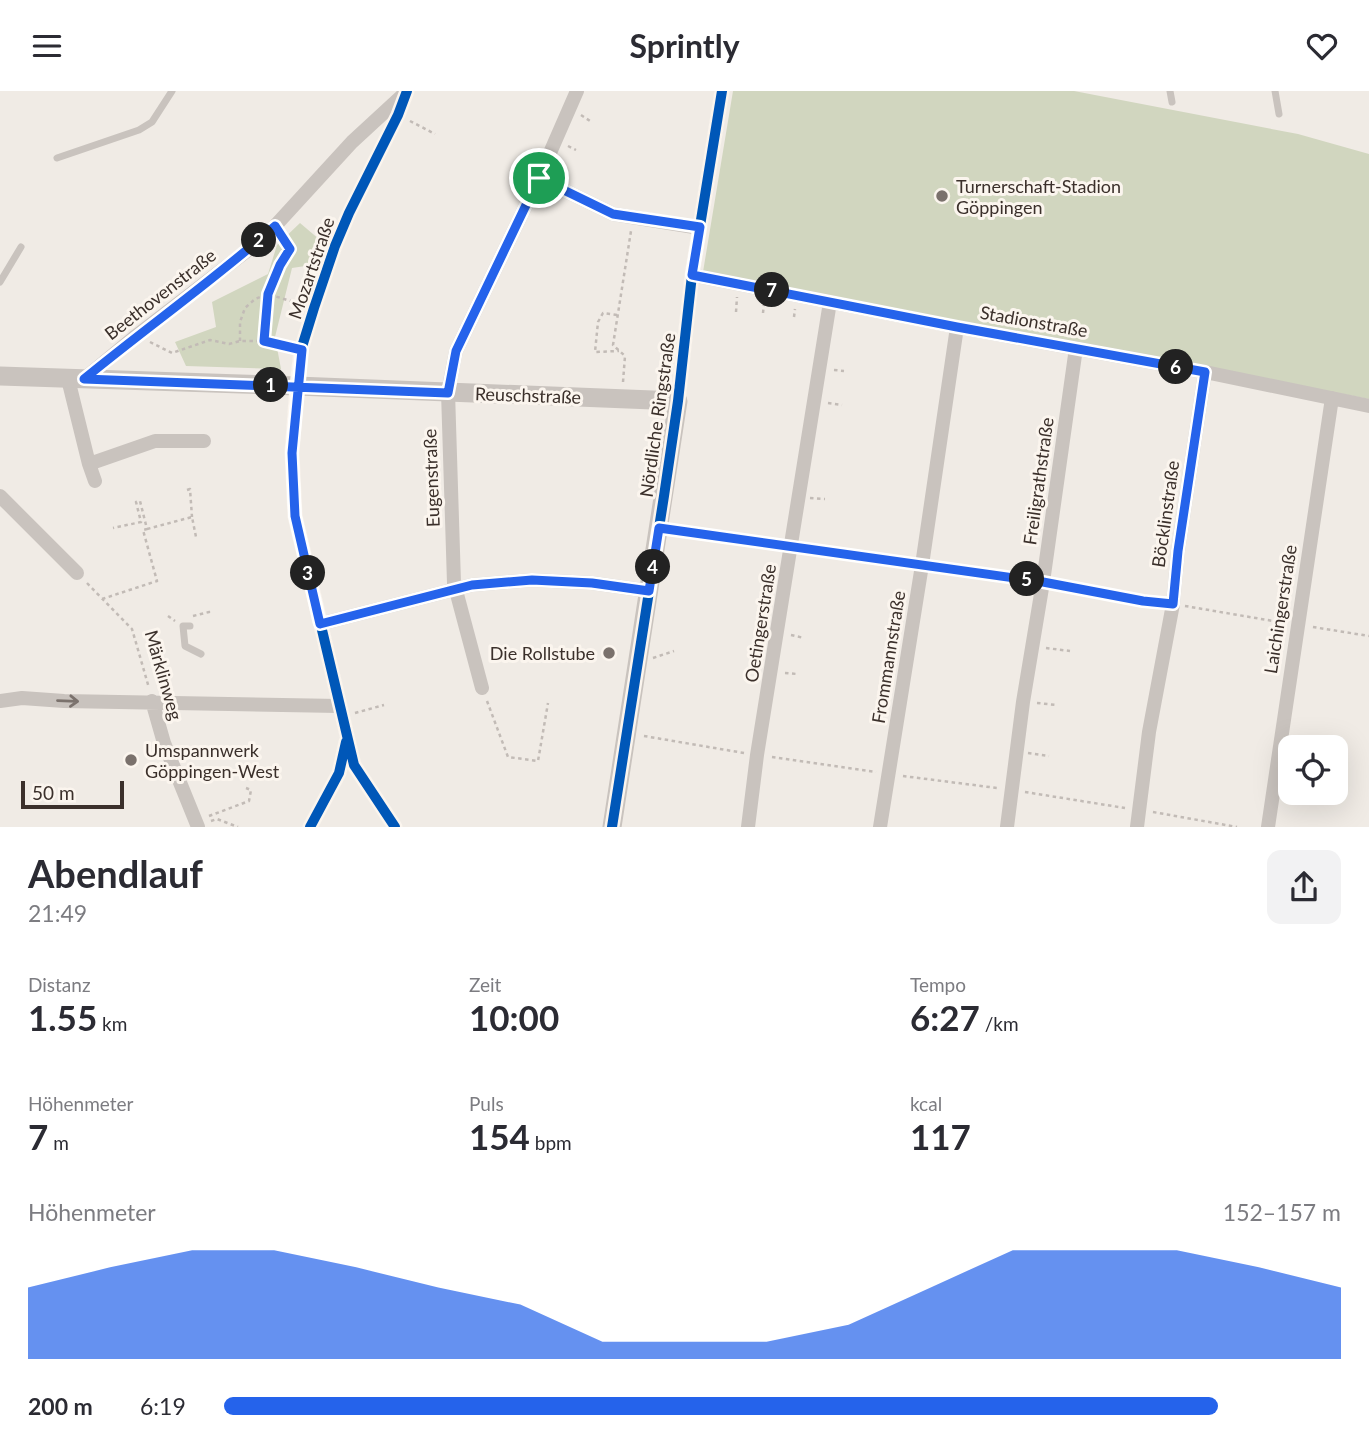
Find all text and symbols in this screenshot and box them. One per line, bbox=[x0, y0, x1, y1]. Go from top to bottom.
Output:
text: Sprintly bbox=[629, 26, 740, 65]
icon: menu bbox=[28, 27, 66, 65]
icon: heart bbox=[1303, 27, 1341, 65]
pin bbox=[509, 148, 569, 208]
icon: arrive bbox=[520, 159, 558, 197]
place label: Turnerschaft-Stadion Göppingen bbox=[956, 175, 1121, 218]
marker: Turnerschaft-Stadion Göppingen bbox=[934, 188, 950, 204]
street label: Mozartstraße bbox=[283, 214, 339, 322]
pin: 2 bbox=[242, 223, 276, 257]
text: 2 bbox=[253, 228, 264, 251]
street label: Beethovenstraße bbox=[100, 244, 220, 344]
pin: 7 bbox=[754, 273, 790, 307]
text: 7 bbox=[766, 278, 777, 301]
street label: Stadionstraße bbox=[978, 301, 1090, 341]
street label: Nördliche Ringstraße bbox=[635, 331, 679, 499]
pin: 6 bbox=[1158, 349, 1194, 385]
text: 6 bbox=[1170, 355, 1181, 378]
pin: 1 bbox=[254, 367, 288, 403]
text: 1 bbox=[265, 373, 276, 396]
street label: Reuschstraße bbox=[475, 382, 581, 408]
street label: Freiligrathstraße bbox=[1018, 416, 1058, 546]
street label: Eugenstraße bbox=[418, 428, 444, 528]
street label: Böcklinstraße bbox=[1147, 459, 1183, 569]
street label: Laichingerstraße bbox=[1259, 543, 1301, 675]
pin: 4 bbox=[636, 549, 670, 585]
pin: 3 bbox=[290, 555, 326, 591]
text: 4 bbox=[647, 555, 658, 578]
text: 3 bbox=[302, 561, 313, 584]
pin: 5 bbox=[1010, 561, 1044, 596]
street label: Oetingerstraße bbox=[740, 562, 780, 684]
text: 5 bbox=[1021, 567, 1032, 590]
street label: Frommannstraße bbox=[867, 589, 909, 725]
street label: Märklinweg bbox=[141, 627, 187, 723]
place label: Die Rollstube bbox=[490, 642, 595, 664]
marker: Die Rollstube bbox=[601, 645, 617, 661]
one-way arrow bbox=[56, 694, 79, 707]
map controls bbox=[1278, 735, 1348, 805]
button: locate bbox=[1278, 735, 1348, 805]
place label: Umspannwerk Göppingen-West bbox=[145, 739, 280, 782]
marker: Umspannwerk Göppingen-West bbox=[123, 752, 139, 768]
scale bar bbox=[21, 778, 124, 809]
text: 50 m bbox=[32, 781, 75, 804]
text: Abendlauf bbox=[28, 850, 203, 896]
button: share bbox=[1267, 850, 1341, 924]
text: 21:49 bbox=[28, 899, 87, 927]
text: Distanz bbox=[28, 973, 91, 996]
text: Zeit bbox=[469, 973, 501, 996]
text: Tempo bbox=[910, 973, 966, 996]
text: 1.55 bbox=[28, 996, 97, 1038]
text: 10:00 bbox=[469, 996, 559, 1038]
text: 6:27 bbox=[910, 996, 980, 1038]
text: km bbox=[97, 1012, 127, 1035]
text: /km bbox=[980, 1012, 1019, 1035]
text: Höhenmeter bbox=[28, 1092, 134, 1115]
text: Puls bbox=[469, 1092, 504, 1115]
text: kcal bbox=[910, 1092, 942, 1115]
text: 7 bbox=[28, 1115, 48, 1157]
text: 154 bbox=[469, 1115, 530, 1157]
text: 117 bbox=[910, 1115, 971, 1157]
text: m bbox=[48, 1131, 69, 1154]
text: bpm bbox=[530, 1131, 572, 1154]
text: Höhenmeter bbox=[28, 1198, 156, 1226]
text: 152–157 m bbox=[1223, 1198, 1341, 1226]
text: 200 m bbox=[28, 1392, 93, 1420]
text: 6:19 bbox=[140, 1392, 186, 1420]

